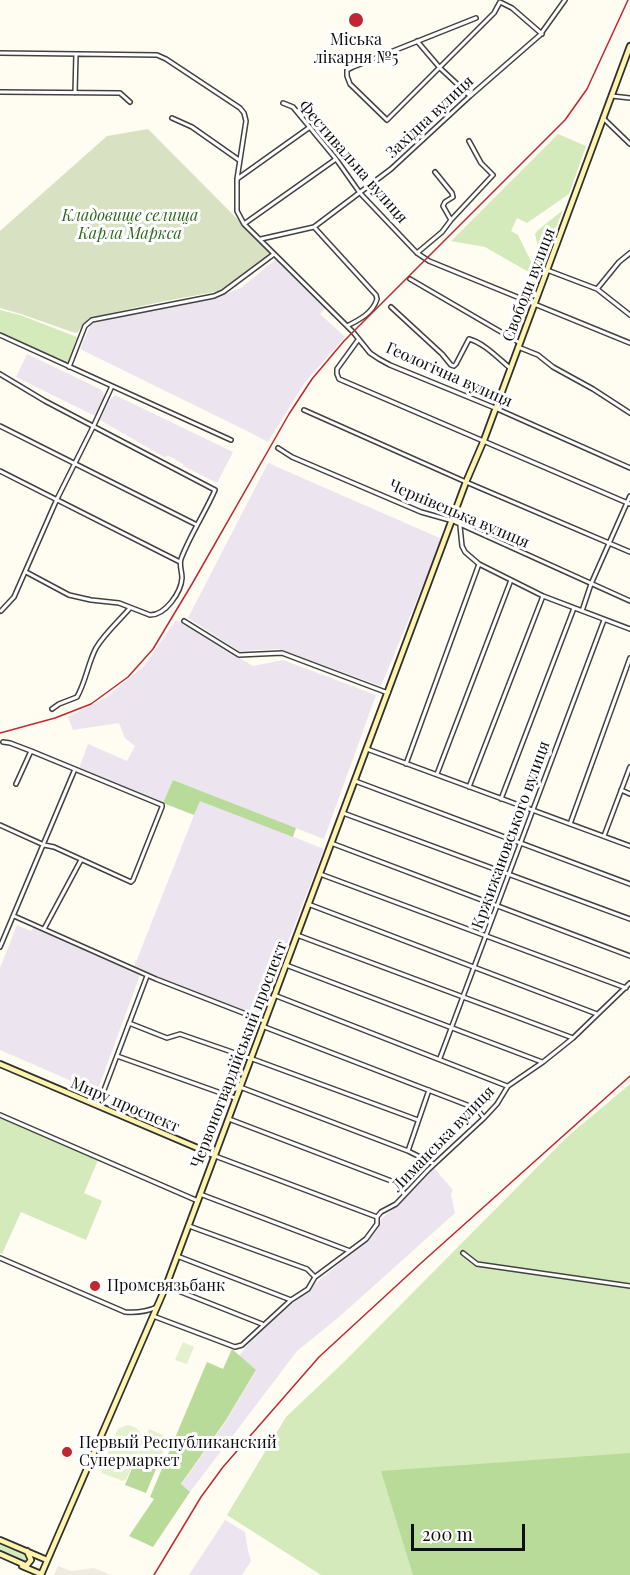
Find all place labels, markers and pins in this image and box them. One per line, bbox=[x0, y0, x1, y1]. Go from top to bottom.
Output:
marker: Міська лікарня №5 bbox=[347, 11, 365, 29]
place label: Міська лікарня №5 bbox=[314, 30, 398, 68]
place label: Промсвязьбанк bbox=[107, 1276, 225, 1296]
marker: Промсвязьбанк bbox=[88, 1279, 102, 1293]
place label: Первый Республиканский Супермаркет bbox=[79, 1433, 277, 1471]
marker: Первый Республиканский Супермаркет bbox=[60, 1445, 74, 1459]

